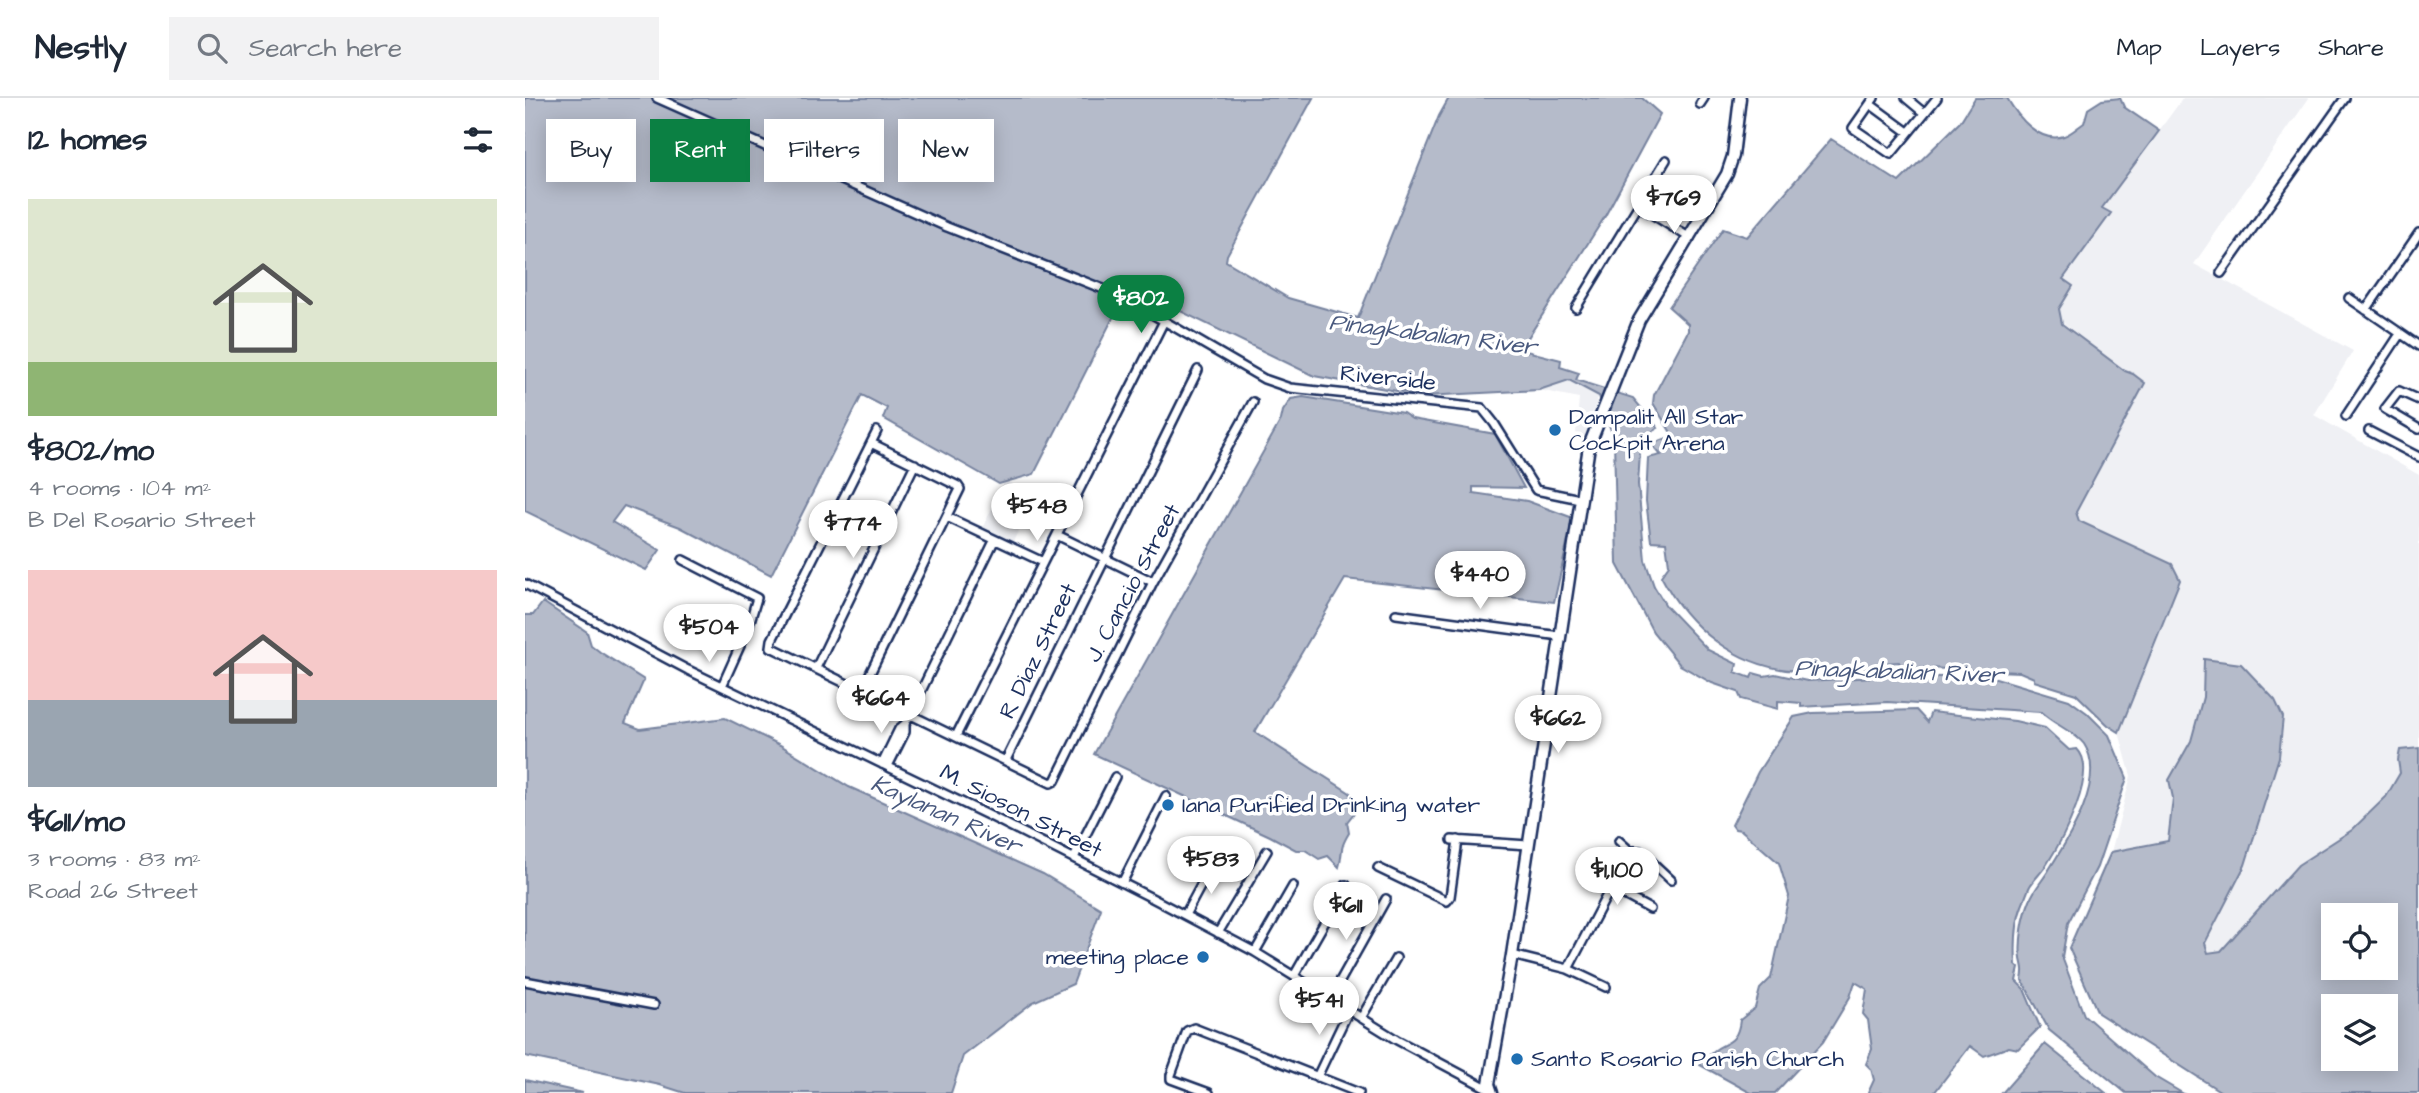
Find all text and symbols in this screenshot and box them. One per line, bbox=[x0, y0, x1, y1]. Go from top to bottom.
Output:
search box bbox=[169, 17, 659, 80]
text: Nestly bbox=[35, 25, 127, 71]
icon: search bbox=[193, 29, 231, 67]
text: Search here bbox=[249, 30, 402, 66]
text: Map bbox=[2117, 31, 2162, 65]
text: Layers bbox=[2200, 31, 2280, 65]
text: Share bbox=[2318, 31, 2384, 65]
text: 12 homes bbox=[28, 119, 147, 161]
chip: Buy bbox=[546, 119, 636, 182]
chip: Rent bbox=[650, 119, 750, 182]
chip: Filters bbox=[764, 119, 884, 182]
chip: New bbox=[898, 119, 994, 182]
icon: filters bbox=[459, 121, 497, 159]
pin: $769 bbox=[1633, 176, 1715, 235]
text: $769 bbox=[1647, 182, 1701, 214]
icon: home bbox=[200, 245, 326, 371]
pin: $802 bbox=[1100, 275, 1182, 335]
text: $802 bbox=[1113, 282, 1169, 314]
water label: Pinagkabalian River bbox=[1327, 305, 1541, 366]
street label: Riverside bbox=[1338, 357, 1438, 399]
place label: Dampalit All Star Cockpit Arena bbox=[1569, 401, 1744, 459]
marker: Dampalit All Star Cockpit Arena bbox=[1547, 422, 1563, 438]
text: $802/mo bbox=[28, 430, 154, 472]
text: 4 rooms · 104 m² bbox=[28, 472, 211, 504]
pin: $548 bbox=[996, 484, 1078, 543]
text: $548 bbox=[1007, 490, 1067, 522]
street label: J. Cancio Street bbox=[1078, 498, 1189, 668]
pin: $774 bbox=[812, 500, 894, 560]
text: B Del Rosario Street bbox=[28, 504, 256, 536]
text: $774 bbox=[825, 507, 881, 539]
pin: $440 bbox=[1439, 552, 1521, 611]
text: $440 bbox=[1451, 558, 1509, 590]
street label: R Diaz Street bbox=[991, 577, 1085, 724]
pin: $504 bbox=[668, 604, 750, 664]
text: $504 bbox=[679, 611, 739, 643]
icon: home bbox=[200, 616, 326, 742]
water label: Pinagkabalian River bbox=[1794, 651, 2007, 694]
pin: $664 bbox=[840, 676, 922, 735]
text: $664 bbox=[852, 682, 910, 714]
pin: $662 bbox=[1517, 696, 1599, 755]
text: $662 bbox=[1531, 702, 1585, 734]
street label: M. Sioson Street bbox=[934, 756, 1109, 866]
water label: Kaylanan River bbox=[865, 767, 1029, 864]
place label: Iana Purified Drinking water bbox=[1182, 789, 1481, 822]
marker: Iana Purified Drinking water bbox=[1160, 797, 1176, 813]
text: $611/mo bbox=[28, 801, 125, 843]
pin: $583 bbox=[1170, 836, 1252, 896]
text: 3 rooms · 83 m² bbox=[28, 843, 201, 875]
text: $583 bbox=[1183, 843, 1239, 875]
pin: $1,100 bbox=[1560, 848, 1674, 907]
text: $1,100 bbox=[1591, 854, 1643, 886]
text: Road 26 Street bbox=[28, 875, 198, 907]
pin: $611 bbox=[1305, 882, 1387, 942]
text: $611 bbox=[1329, 889, 1363, 921]
map controls bbox=[2321, 903, 2398, 1071]
button: locate bbox=[2321, 903, 2398, 980]
place label: meeting place bbox=[1046, 941, 1189, 974]
marker: meeting place bbox=[1195, 949, 1211, 965]
pin: $541 bbox=[1278, 978, 1360, 1037]
text: $541 bbox=[1295, 984, 1343, 1016]
button: layers bbox=[2321, 994, 2398, 1071]
place label: Santo Rosario Parish Church bbox=[1531, 1043, 1845, 1075]
marker: Santo Rosario Parish Church bbox=[1509, 1051, 1525, 1067]

